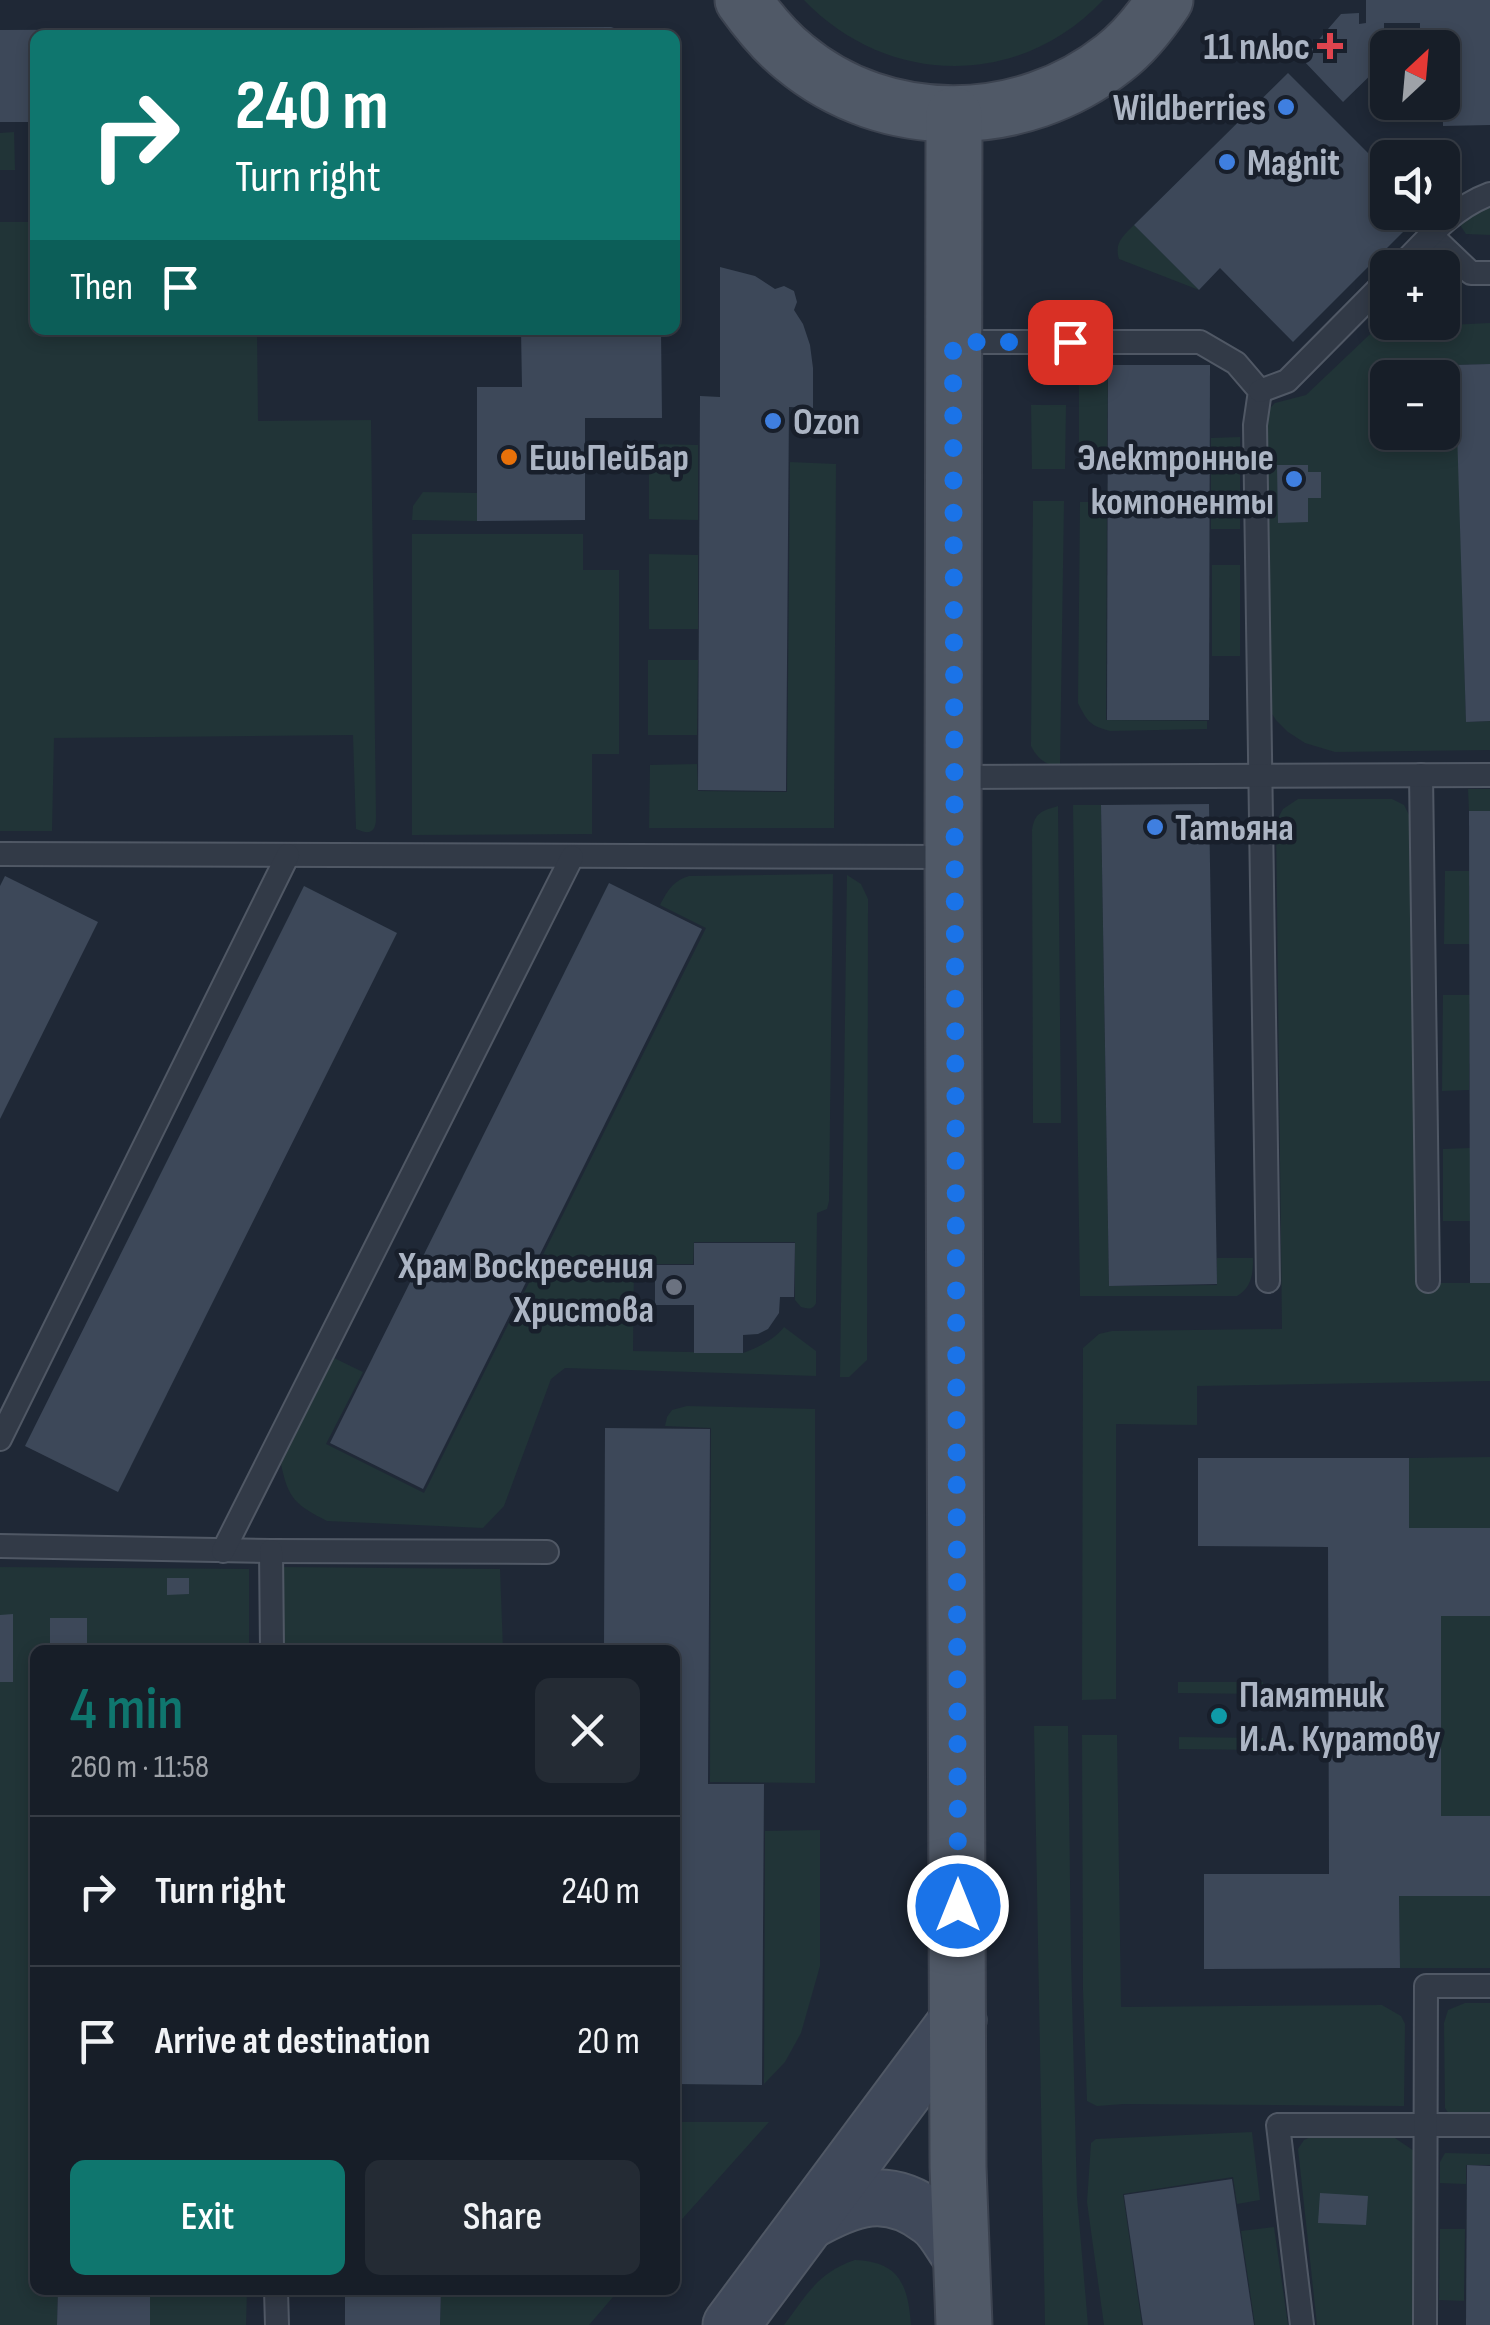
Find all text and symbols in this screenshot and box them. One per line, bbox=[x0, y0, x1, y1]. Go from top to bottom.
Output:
place label: 11 плюс bbox=[1203, 25, 1310, 70]
north arrow bbox=[1370, 30, 1460, 120]
map controls bbox=[1370, 30, 1460, 450]
marker: 11 плюс bbox=[1319, 35, 1341, 57]
text: 240 m bbox=[235, 65, 389, 149]
icon: right bbox=[70, 70, 200, 200]
place label: Wildberries bbox=[1113, 86, 1266, 131]
marker: Wildberries bbox=[1275, 96, 1297, 118]
button: sound bbox=[1370, 140, 1460, 230]
place label: Magnit bbox=[1247, 141, 1340, 186]
text: Turn right bbox=[235, 150, 381, 205]
marker: Magnit bbox=[1216, 151, 1238, 173]
button: + bbox=[1370, 250, 1460, 340]
icon: arrive bbox=[153, 260, 208, 315]
text: Then bbox=[70, 265, 133, 310]
pin bbox=[1028, 300, 1113, 385]
icon: arrive bbox=[1043, 315, 1098, 370]
button: − bbox=[1370, 360, 1460, 450]
place label: Ozon bbox=[793, 400, 860, 445]
marker: Ozon bbox=[762, 410, 784, 432]
place label: ЕшьПейБар bbox=[529, 436, 689, 481]
place label: Электронные компоненты bbox=[1077, 436, 1274, 525]
marker: ЕшьПейБар bbox=[498, 446, 520, 468]
marker: Электронные компоненты bbox=[1283, 468, 1305, 490]
place label: Татьяна bbox=[1175, 806, 1294, 851]
marker: Татьяна bbox=[1144, 816, 1166, 838]
place label: Храм Воскресения Христова bbox=[397, 1244, 654, 1333]
marker: Храм Воскресения Христова bbox=[663, 1276, 685, 1298]
place label: Памятник И.А. Куратову bbox=[1239, 1673, 1441, 1762]
text: 4 min bbox=[70, 1674, 183, 1746]
button: close bbox=[535, 1678, 640, 1783]
marker: Памятник И.А. Куратову bbox=[1208, 1705, 1230, 1727]
text: 260 m · 11:58 bbox=[70, 1748, 209, 1787]
position arrow bbox=[906, 1854, 1010, 1958]
icon: right bbox=[70, 1864, 125, 1919]
text: Turn right bbox=[155, 1869, 286, 1914]
text: 240 m bbox=[561, 1869, 640, 1914]
icon: arrive bbox=[70, 2014, 125, 2069]
text: Arrive at destination bbox=[155, 2019, 430, 2064]
text: 20 m bbox=[577, 2019, 640, 2064]
button: Exit bbox=[70, 2160, 345, 2275]
button: Share bbox=[365, 2160, 640, 2275]

